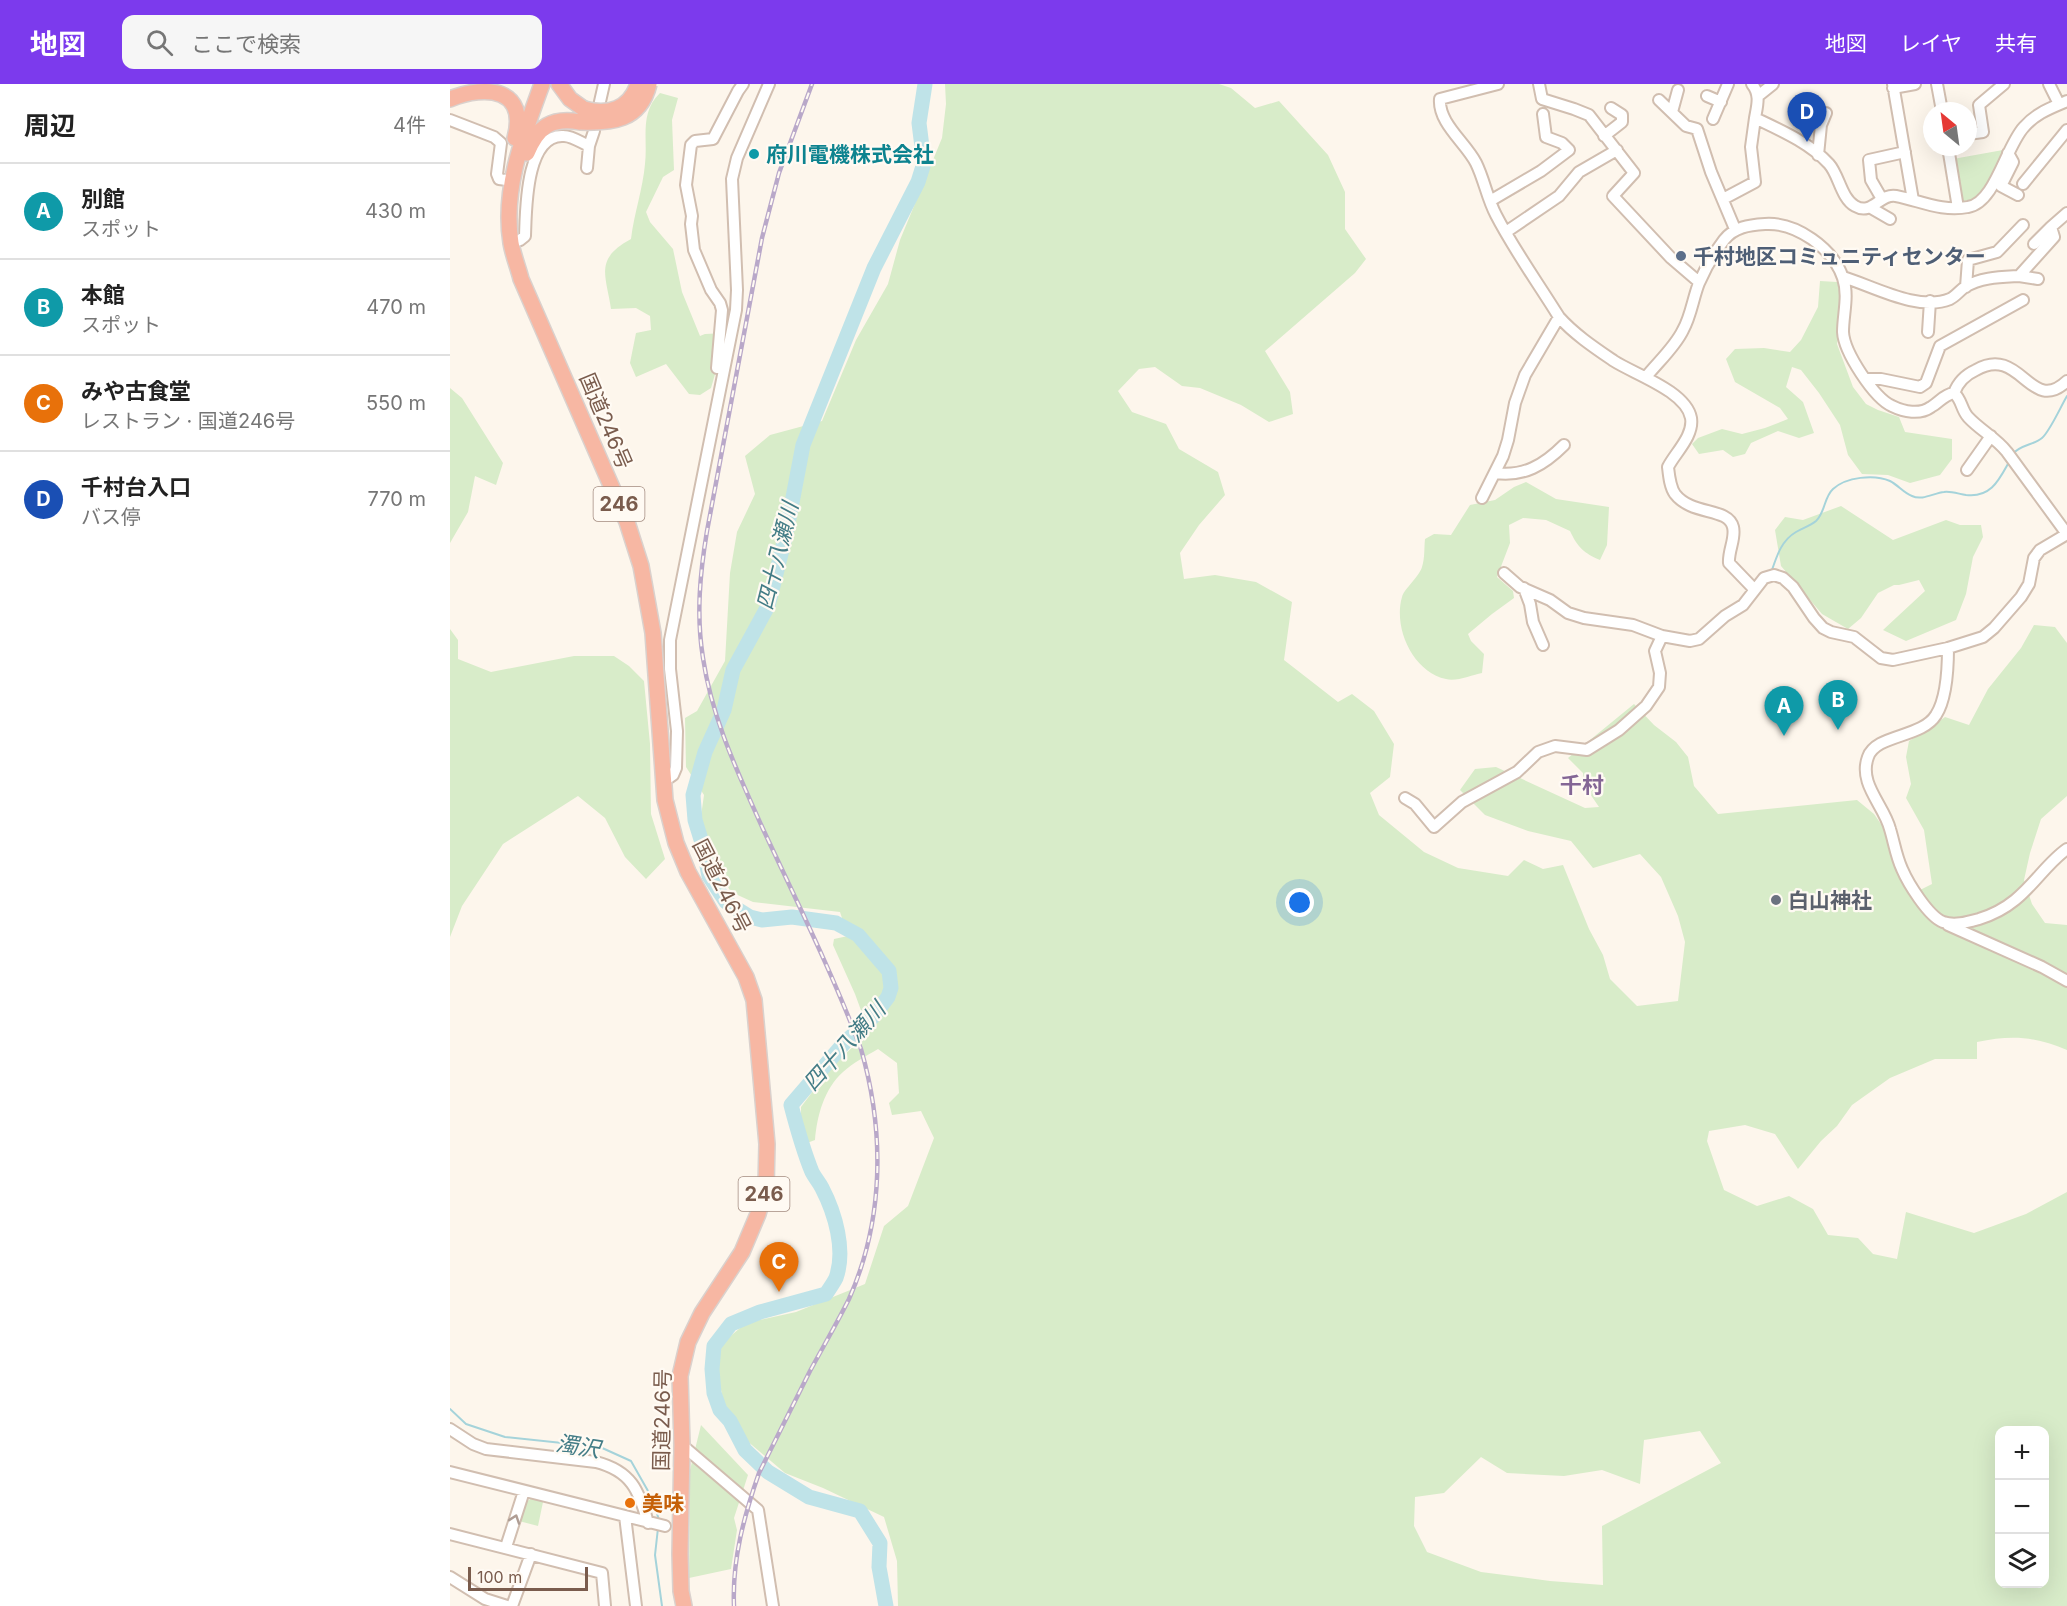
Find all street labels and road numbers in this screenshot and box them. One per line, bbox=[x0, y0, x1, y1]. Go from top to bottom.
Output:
street label: 国道246号 bbox=[575, 369, 637, 473]
road number: 246 bbox=[594, 487, 645, 521]
street label: 国道246号 bbox=[688, 835, 756, 937]
road number: 246 bbox=[738, 1177, 790, 1211]
street label: 国道246号 bbox=[649, 1369, 675, 1471]

